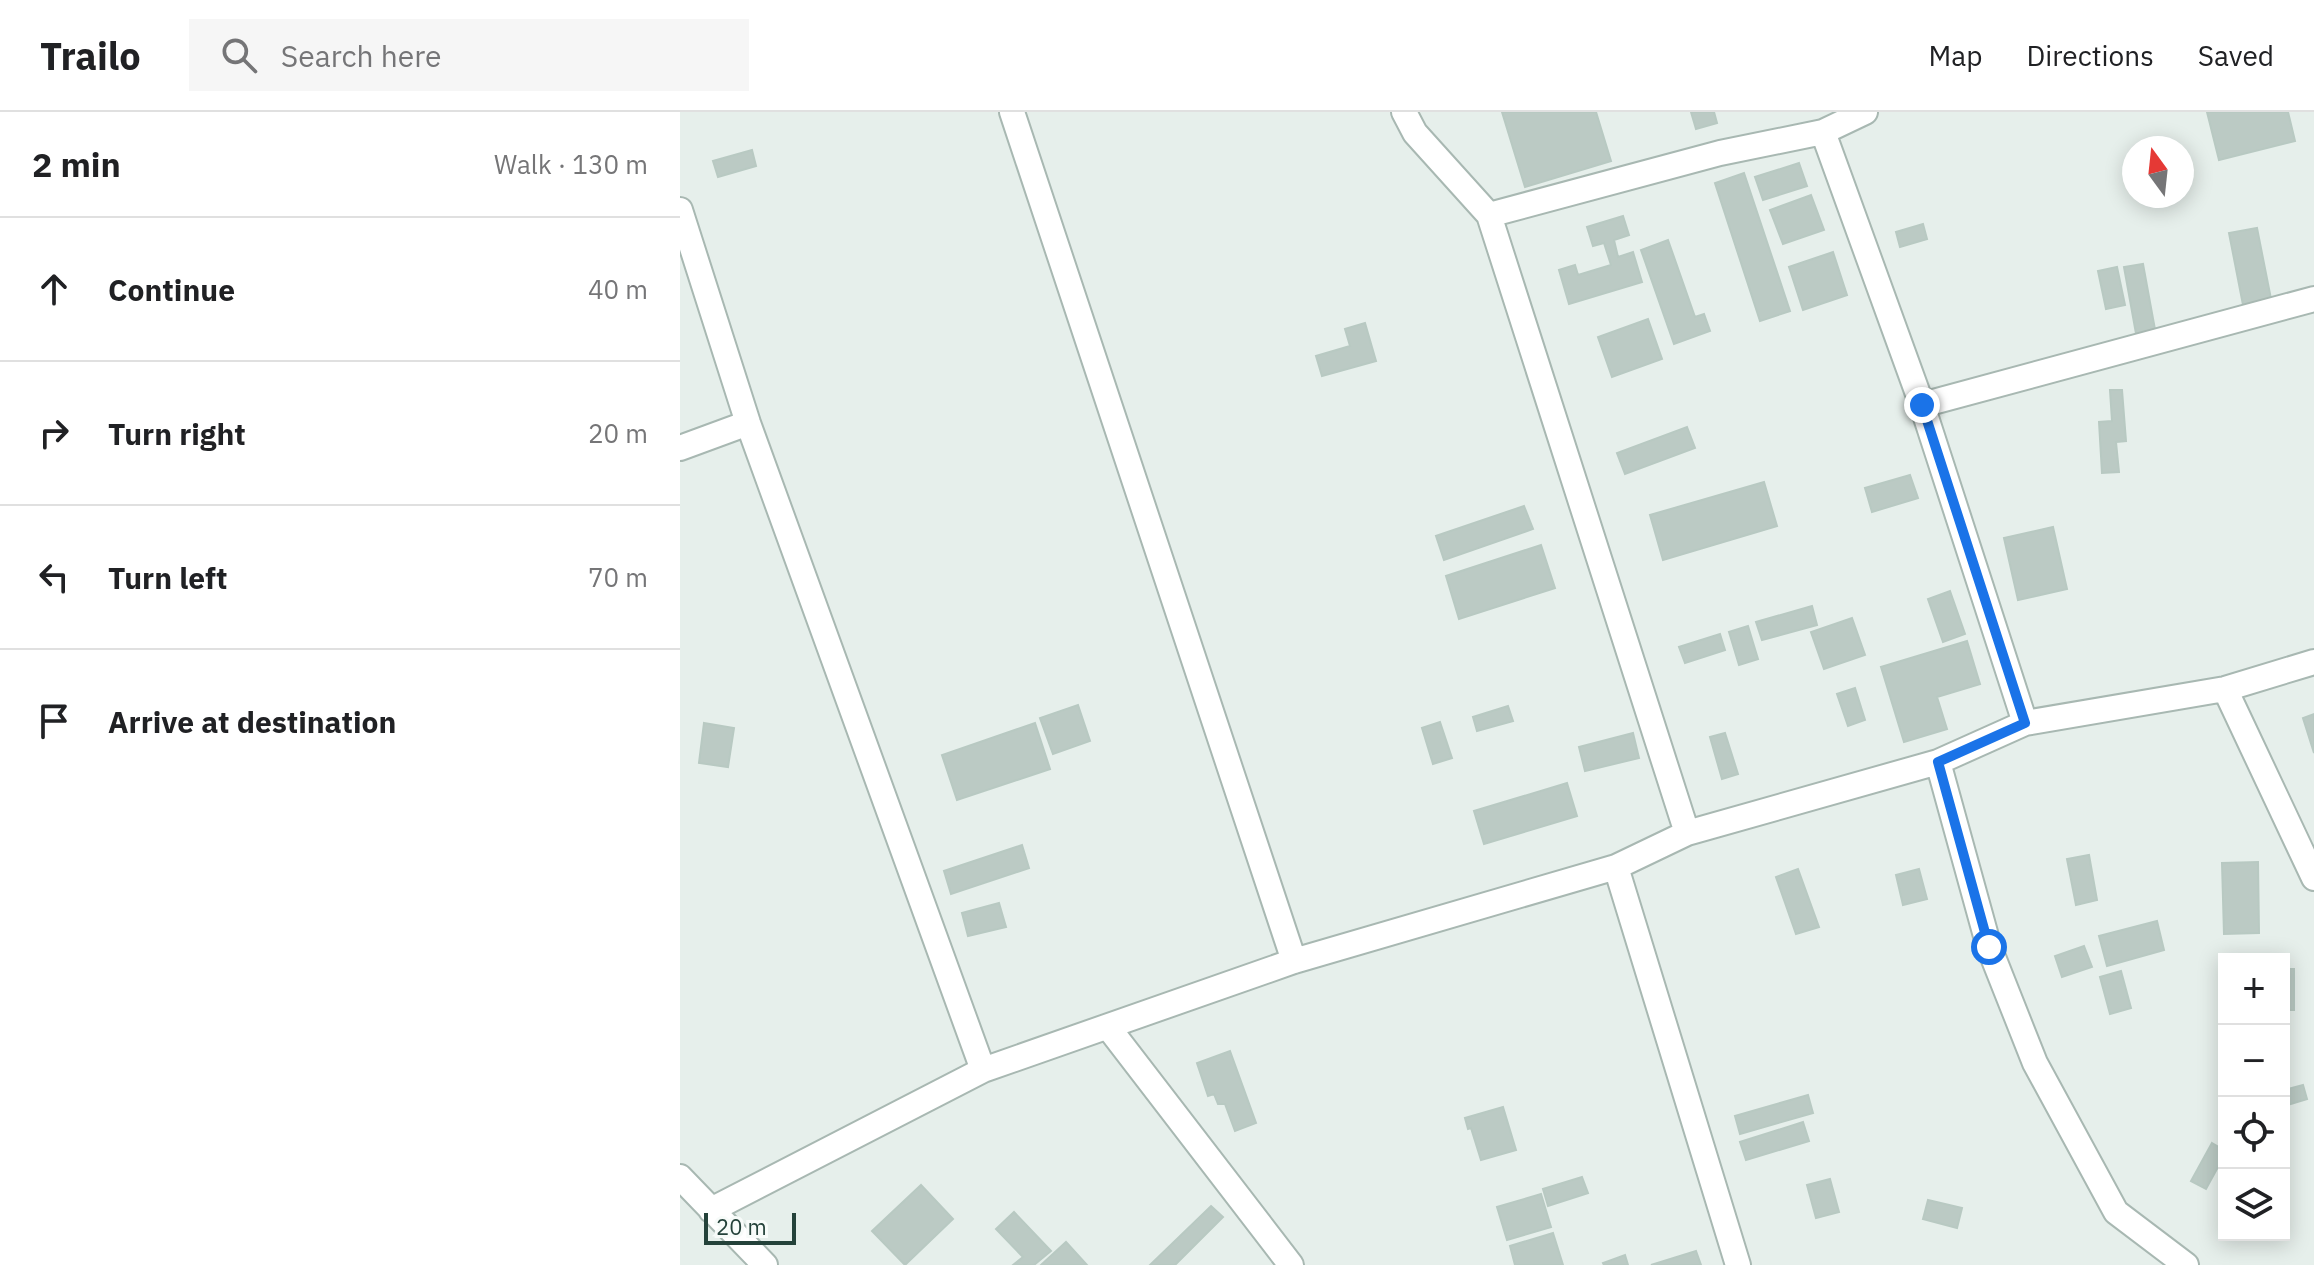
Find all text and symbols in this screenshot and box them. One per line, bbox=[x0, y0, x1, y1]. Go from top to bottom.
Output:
search box bbox=[189, 19, 749, 91]
text: Trailo bbox=[40, 31, 141, 80]
icon: search bbox=[217, 33, 261, 77]
text: Search here bbox=[281, 36, 442, 75]
text: Map bbox=[1928, 37, 1982, 74]
text: Directions bbox=[2026, 37, 2154, 74]
text: Saved bbox=[2198, 37, 2274, 74]
north arrow bbox=[2122, 136, 2194, 208]
text: 2 min bbox=[32, 142, 121, 186]
text: Walk · 130 m bbox=[494, 147, 648, 181]
icon: ahead bbox=[32, 267, 76, 311]
text: Continue bbox=[108, 270, 235, 309]
text: 40 m bbox=[588, 272, 648, 306]
route end bbox=[1904, 387, 1940, 423]
icon: right bbox=[32, 411, 76, 455]
text: Turn right bbox=[108, 414, 246, 453]
text: 20 m bbox=[588, 416, 648, 450]
icon: left bbox=[32, 555, 76, 599]
text: Turn left bbox=[108, 558, 227, 597]
text: 70 m bbox=[588, 560, 648, 594]
icon: arrive bbox=[32, 699, 76, 743]
text: Arrive at destination bbox=[108, 702, 396, 741]
route start bbox=[1971, 929, 2007, 965]
map controls bbox=[2218, 953, 2290, 1241]
button: + bbox=[2218, 953, 2290, 1025]
button: − bbox=[2218, 1025, 2290, 1097]
button: locate bbox=[2218, 1097, 2290, 1169]
button: layers bbox=[2218, 1169, 2290, 1241]
scale bar bbox=[704, 1209, 796, 1245]
text: 20 m bbox=[716, 1212, 767, 1241]

